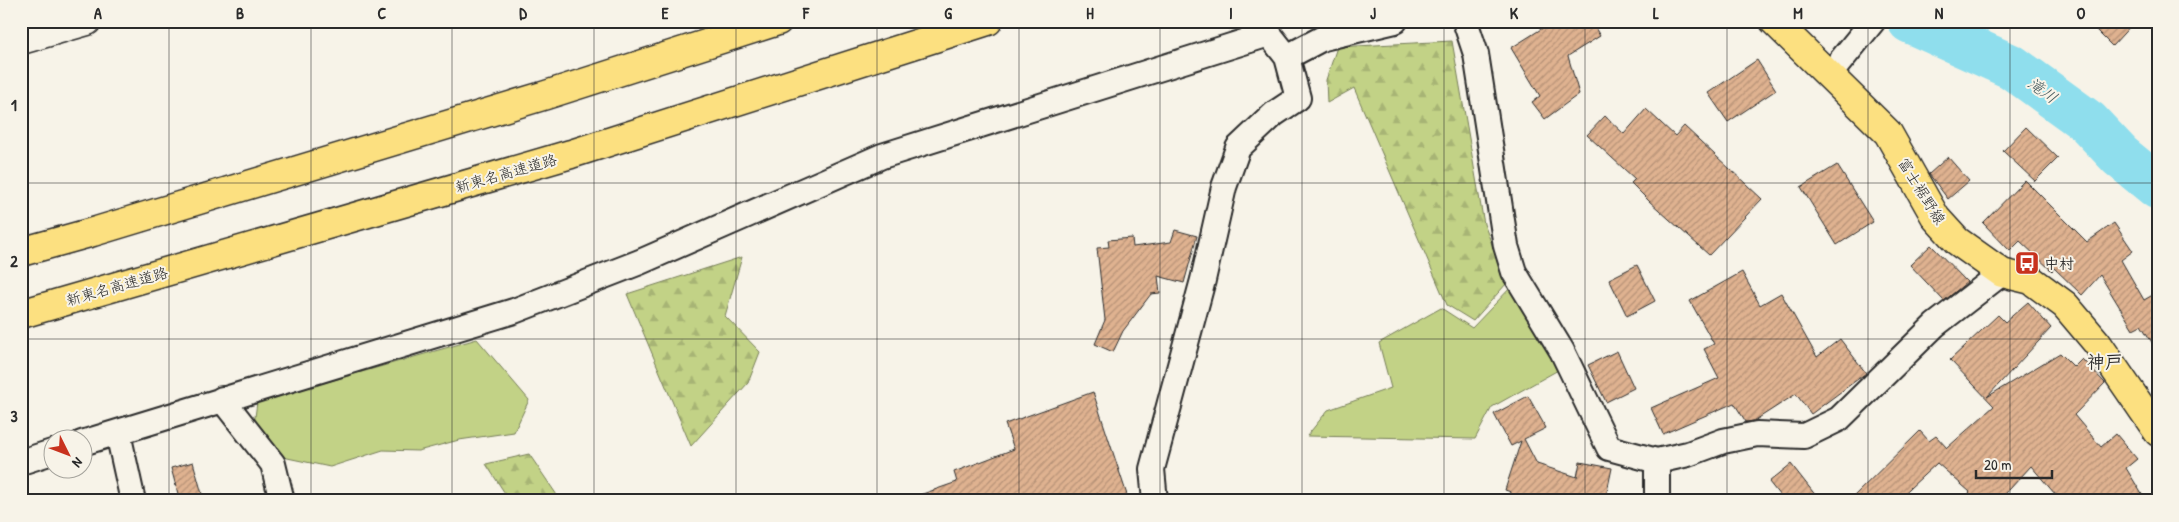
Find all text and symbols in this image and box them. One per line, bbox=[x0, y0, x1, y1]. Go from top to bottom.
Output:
text: A bbox=[94, 2, 102, 24]
text: B bbox=[236, 2, 244, 24]
text: C bbox=[378, 2, 387, 24]
text: D bbox=[519, 2, 527, 24]
text: E bbox=[661, 2, 669, 24]
text: F bbox=[802, 2, 810, 24]
text: G bbox=[944, 2, 952, 24]
text: H bbox=[1086, 2, 1094, 24]
text: I bbox=[1229, 2, 1233, 24]
text: J bbox=[1370, 2, 1376, 24]
text: K bbox=[1510, 2, 1519, 24]
text: L bbox=[1653, 2, 1659, 24]
text: M bbox=[1793, 2, 1803, 24]
text: N bbox=[1935, 2, 1944, 24]
text: O bbox=[2077, 2, 2086, 24]
water label: 滝川 bbox=[2024, 72, 2062, 108]
text: 1 bbox=[11, 94, 17, 116]
street label: 新東名高速道路 bbox=[453, 148, 559, 198]
street label: 富士裾野線 bbox=[1893, 154, 1951, 228]
text: 2 bbox=[10, 250, 18, 272]
bus stop icon: 中村 bbox=[2014, 250, 2040, 276]
place label: 中村 bbox=[2044, 253, 2074, 274]
street label: 新東名高速道路 bbox=[64, 261, 170, 311]
district label: 神戸 bbox=[2087, 349, 2123, 374]
text: 3 bbox=[10, 405, 18, 427]
north arrow bbox=[42, 430, 92, 480]
scale bar bbox=[1976, 447, 2053, 479]
text: N bbox=[68, 454, 88, 473]
text: 20 m bbox=[1984, 454, 2011, 475]

